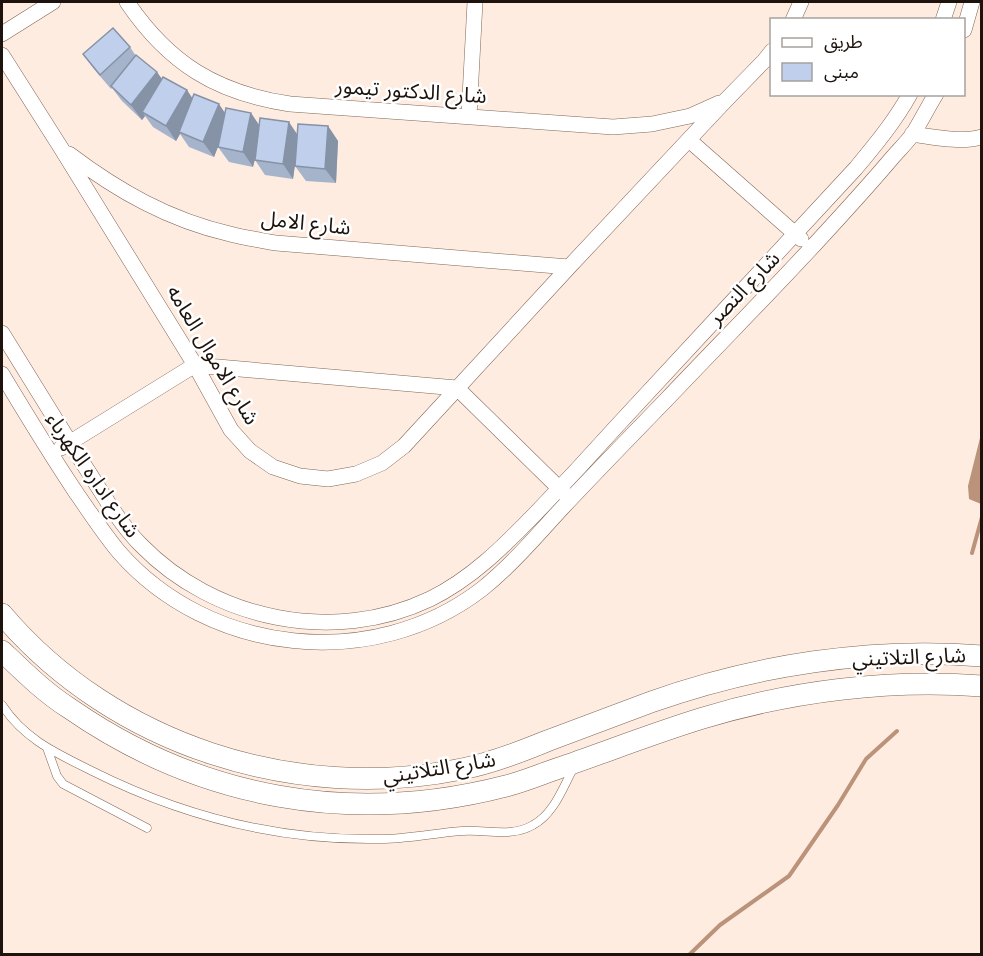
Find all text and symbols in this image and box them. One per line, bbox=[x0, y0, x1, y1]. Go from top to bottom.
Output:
legend bbox=[770, 18, 965, 96]
text: طريق bbox=[824, 29, 863, 53]
text: مبنى bbox=[824, 59, 859, 83]
street label: شارع الدكتور تيمور bbox=[333, 71, 488, 111]
street label: شارع الامل bbox=[260, 203, 352, 243]
street label: شارع النصر bbox=[700, 244, 787, 332]
street label: شارع الاموال العامه bbox=[159, 279, 267, 431]
street label: شارع اداره الكهرباء bbox=[39, 406, 147, 544]
street label: شارع التلاتيني bbox=[851, 640, 967, 675]
street label: شارع التلاتيني bbox=[380, 744, 498, 793]

